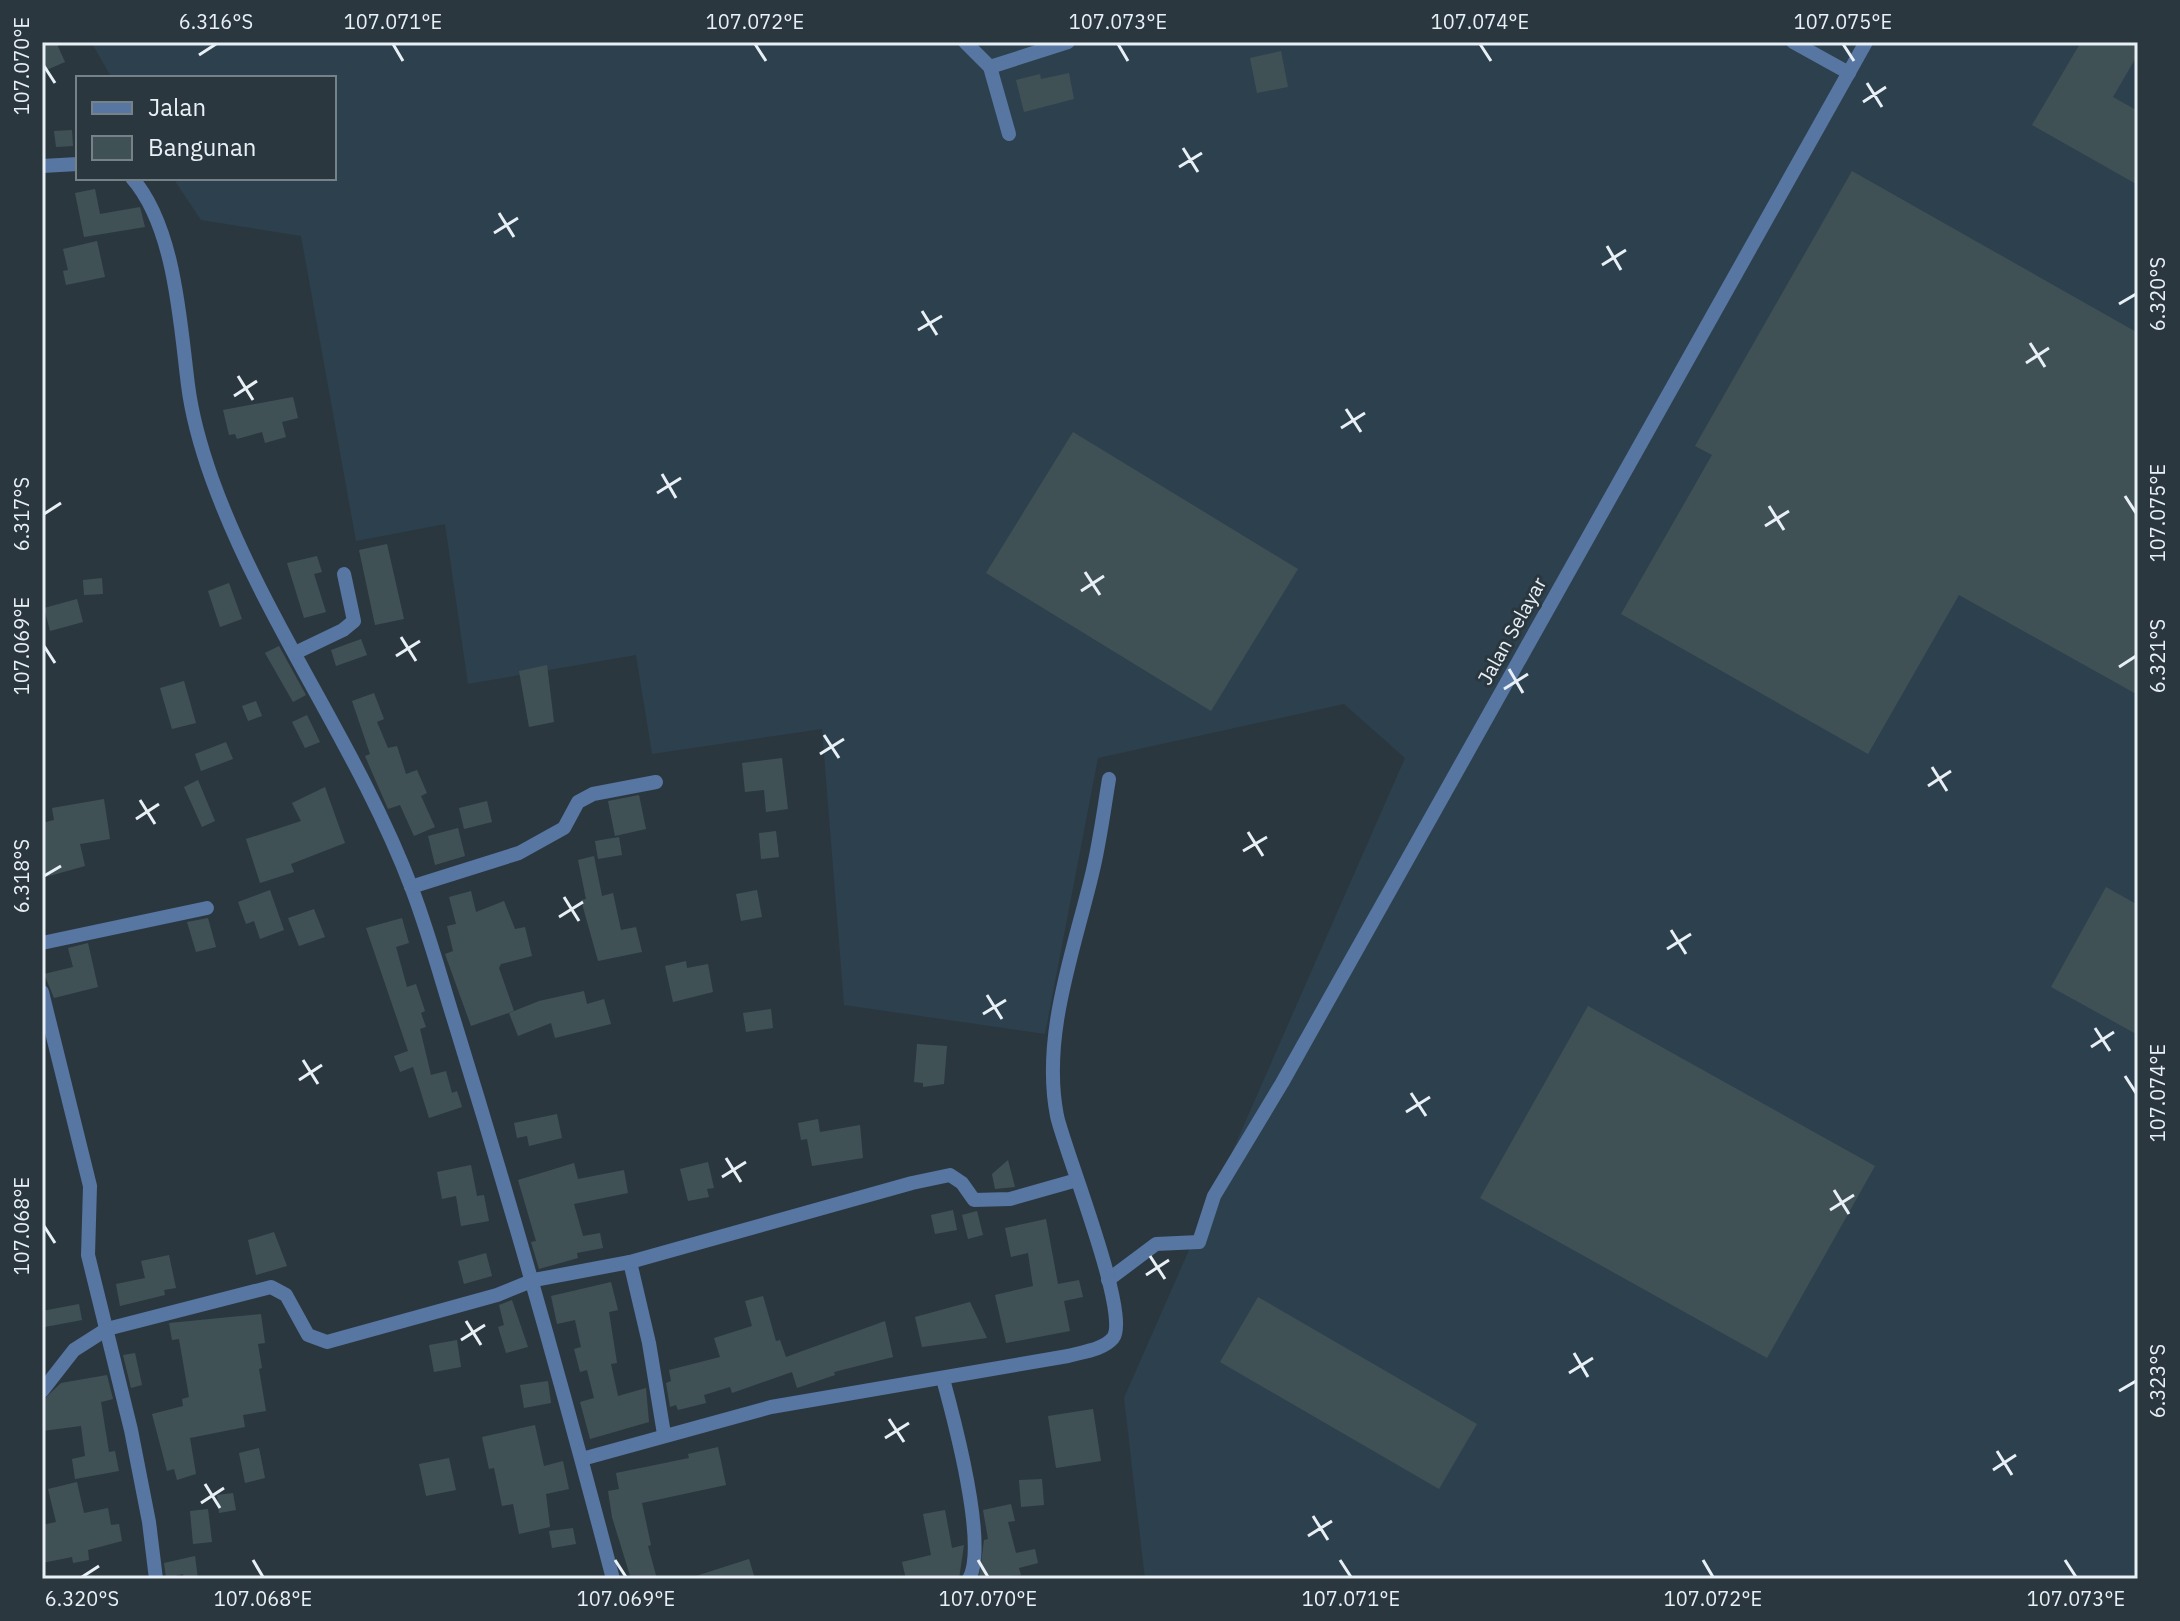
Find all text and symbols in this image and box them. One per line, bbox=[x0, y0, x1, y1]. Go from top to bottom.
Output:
text: 6.316°S bbox=[179, 8, 253, 35]
text: 107.071°E bbox=[344, 8, 442, 35]
text: 107.072°E bbox=[706, 8, 804, 35]
text: 107.073°E bbox=[1069, 8, 1167, 35]
text: 107.074°E bbox=[1431, 8, 1529, 35]
text: 107.075°E bbox=[1794, 8, 1892, 35]
text: 107.070°E bbox=[8, 17, 35, 115]
legend bbox=[76, 76, 336, 180]
text: Jalan bbox=[148, 91, 206, 123]
text: Bangunan bbox=[148, 131, 256, 163]
text: 6.320°S bbox=[2144, 257, 2171, 331]
text: 107.075°E bbox=[2144, 464, 2171, 562]
text: 6.317°S bbox=[8, 477, 35, 551]
street label: Jalan Selayar bbox=[1471, 572, 1552, 690]
text: 107.069°E bbox=[8, 597, 35, 695]
text: 6.321°S bbox=[2144, 619, 2171, 693]
text: 6.318°S bbox=[8, 839, 35, 913]
text: 107.074°E bbox=[2144, 1044, 2171, 1142]
text: 107.068°E bbox=[8, 1177, 35, 1275]
text: 6.323°S bbox=[2144, 1344, 2171, 1418]
text: 6.320°S bbox=[45, 1585, 119, 1612]
text: 107.068°E bbox=[214, 1585, 312, 1612]
text: 107.069°E bbox=[577, 1585, 675, 1612]
text: 107.070°E bbox=[939, 1585, 1037, 1612]
text: 107.071°E bbox=[1302, 1585, 1400, 1612]
text: 107.072°E bbox=[1664, 1585, 1762, 1612]
text: 107.073°E bbox=[2027, 1585, 2125, 1612]

